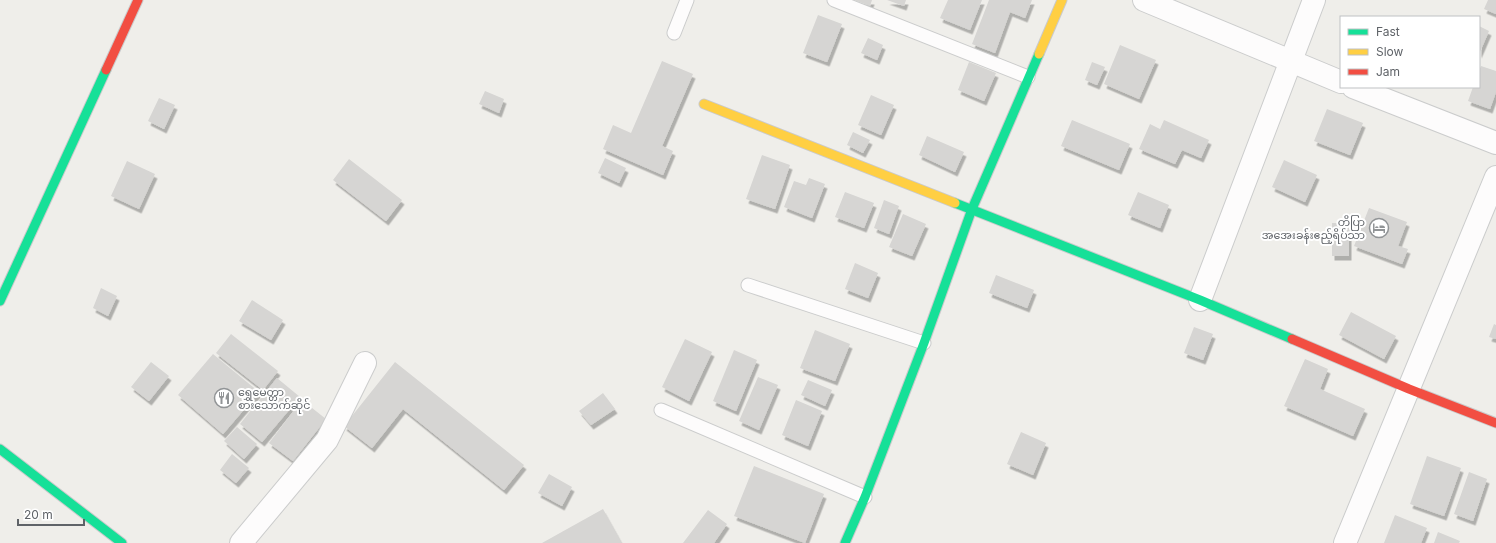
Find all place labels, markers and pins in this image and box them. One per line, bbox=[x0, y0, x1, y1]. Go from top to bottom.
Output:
place label: တိပြာ အအေးခန်းဧည့်ရိပ်သာ bbox=[1262, 215, 1365, 244]
hotel icon: တိပြာ အအေးခန်းဧည့်ရိပ်သာ bbox=[1368, 217, 1390, 239]
place label: ရွှေမေတ္တာ စားသောက်ဆိုင် bbox=[238, 385, 310, 414]
restaurant icon: ရွှေမေတ္တာ စားသောက်ဆိုင် bbox=[213, 387, 235, 409]

